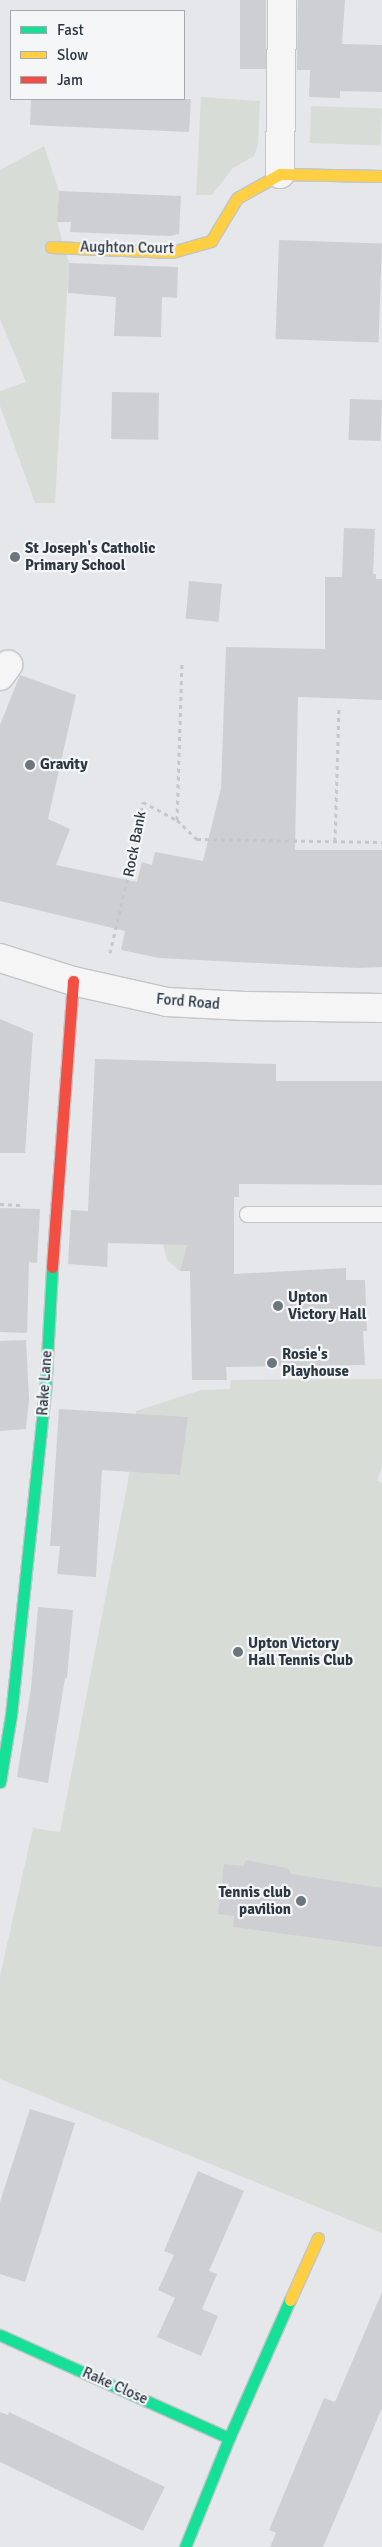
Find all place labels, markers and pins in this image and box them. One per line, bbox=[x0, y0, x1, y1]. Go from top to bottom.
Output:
place label: St Joseph's Catholic Primary School bbox=[25, 539, 155, 574]
marker: St Joseph's Catholic Primary School bbox=[9, 551, 21, 563]
place label: Gravity bbox=[40, 756, 88, 774]
marker: Gravity bbox=[24, 759, 36, 771]
place label: Upton Victory Hall bbox=[288, 1288, 366, 1323]
marker: Upton Victory Hall bbox=[272, 1300, 284, 1312]
place label: Rosie's Playhouse bbox=[282, 1345, 349, 1380]
marker: Rosie's Playhouse bbox=[266, 1357, 278, 1369]
place label: Upton Victory Hall Tennis Club bbox=[248, 1634, 353, 1669]
marker: Upton Victory Hall Tennis Club bbox=[232, 1646, 244, 1658]
place label: Tennis club pavilion bbox=[219, 1883, 291, 1918]
marker: Tennis club pavilion bbox=[295, 1895, 307, 1907]

